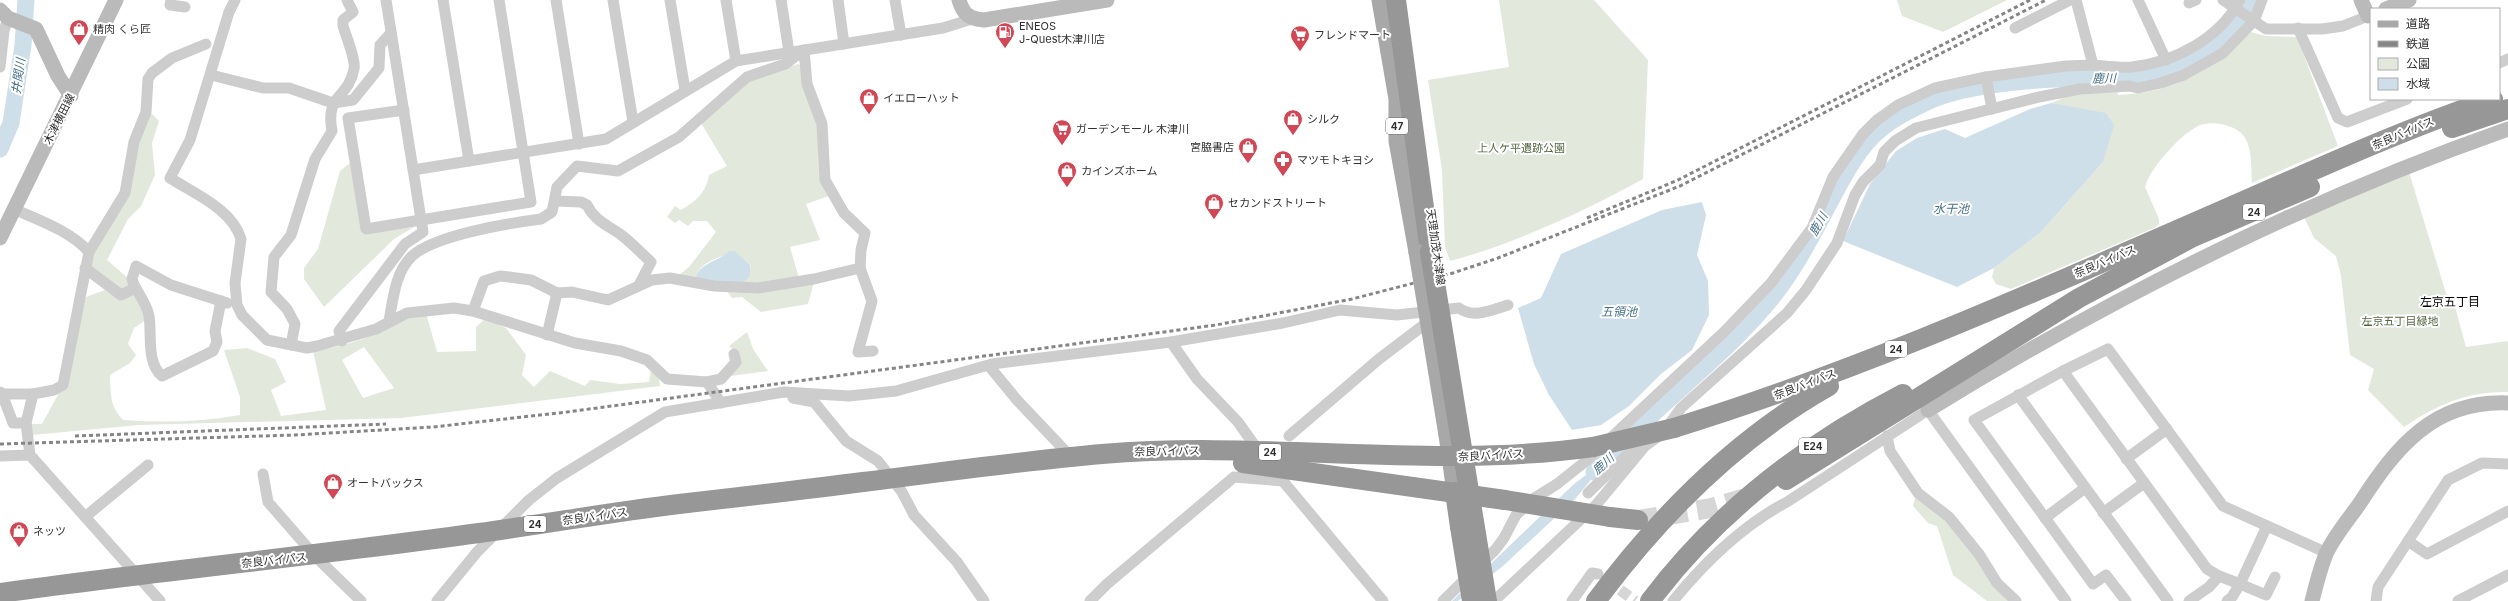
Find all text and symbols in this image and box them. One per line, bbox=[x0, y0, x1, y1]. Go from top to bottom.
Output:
legend bbox=[2370, 8, 2500, 100]
text: 道路 bbox=[2406, 16, 2430, 31]
shop icon: 精肉 くら匠 bbox=[68, 18, 90, 46]
place label: ENEOS J-Quest木津川店 bbox=[1019, 19, 1105, 46]
fuel station icon: ENEOS J-Quest木津川店 bbox=[994, 21, 1016, 49]
place label: 精肉 くら匠 bbox=[93, 22, 151, 36]
supermarket icon: フレンドマート bbox=[1289, 24, 1311, 52]
place label: フレンドマート bbox=[1314, 28, 1391, 42]
text: 鉄道 bbox=[2406, 36, 2430, 51]
water label: 井関川 bbox=[8, 55, 28, 95]
text: 公園 bbox=[2406, 56, 2430, 71]
water label: 鹿川 bbox=[2092, 70, 2118, 86]
text: 水域 bbox=[2406, 76, 2430, 91]
shop icon: イエローハット bbox=[858, 87, 880, 115]
street label: 木津横田線 bbox=[40, 91, 78, 147]
place label: イエローハット bbox=[883, 91, 960, 105]
shop icon: シルク bbox=[1282, 108, 1304, 136]
place label: シルク bbox=[1307, 112, 1340, 126]
street label: 奈良バイパス bbox=[2370, 114, 2436, 152]
supermarket icon: ガーデンモール 木津川 bbox=[1051, 118, 1073, 146]
road number: 47 bbox=[1386, 118, 1408, 134]
place label: ガーデンモール 木津川 bbox=[1076, 122, 1189, 136]
shop icon: 宮脇書店 bbox=[1237, 136, 1259, 164]
place label: 宮脇書店 bbox=[1190, 140, 1234, 154]
park label: 上人ケ平遺跡公園 bbox=[1477, 141, 1565, 155]
pharmacy icon: マツモトキヨシ bbox=[1272, 149, 1294, 177]
place label: マツモトキヨシ bbox=[1297, 153, 1374, 167]
shop icon: カインズホーム bbox=[1056, 160, 1078, 188]
place label: カインズホーム bbox=[1081, 164, 1157, 178]
shop icon: セカンドストリート bbox=[1203, 192, 1225, 220]
place label: セカンドストリート bbox=[1228, 196, 1327, 210]
water label: 水干池 bbox=[1933, 201, 1970, 216]
road number: 24 bbox=[2243, 204, 2265, 220]
street label: 天理加茂木津線 bbox=[1424, 208, 1448, 286]
water label: 鹿川 bbox=[1806, 208, 1831, 238]
street label: 奈良バイパス bbox=[2072, 242, 2138, 280]
district label: 左京五丁目 bbox=[2420, 294, 2480, 309]
water label: 五領池 bbox=[1601, 304, 1638, 319]
park label: 左京五丁目緑地 bbox=[2362, 314, 2439, 328]
road number: 24 bbox=[1885, 341, 1907, 357]
street label: 奈良バイパス bbox=[1772, 366, 1838, 402]
road number: E24 bbox=[1799, 438, 1827, 454]
street label: 奈良バイパス bbox=[1134, 443, 1200, 459]
road number: 24 bbox=[1259, 444, 1281, 460]
street label: 奈良バイパス bbox=[1458, 446, 1524, 464]
water label: 鹿川 bbox=[1589, 449, 1618, 478]
shop icon: オートバックス bbox=[322, 472, 344, 500]
place label: オートバックス bbox=[347, 476, 424, 490]
street label: 奈良バイパス bbox=[561, 504, 629, 528]
road number: 24 bbox=[524, 516, 546, 532]
shop icon: ネッツ bbox=[8, 520, 30, 548]
place label: ネッツ bbox=[33, 524, 66, 538]
street label: 奈良バイパス bbox=[241, 550, 307, 570]

